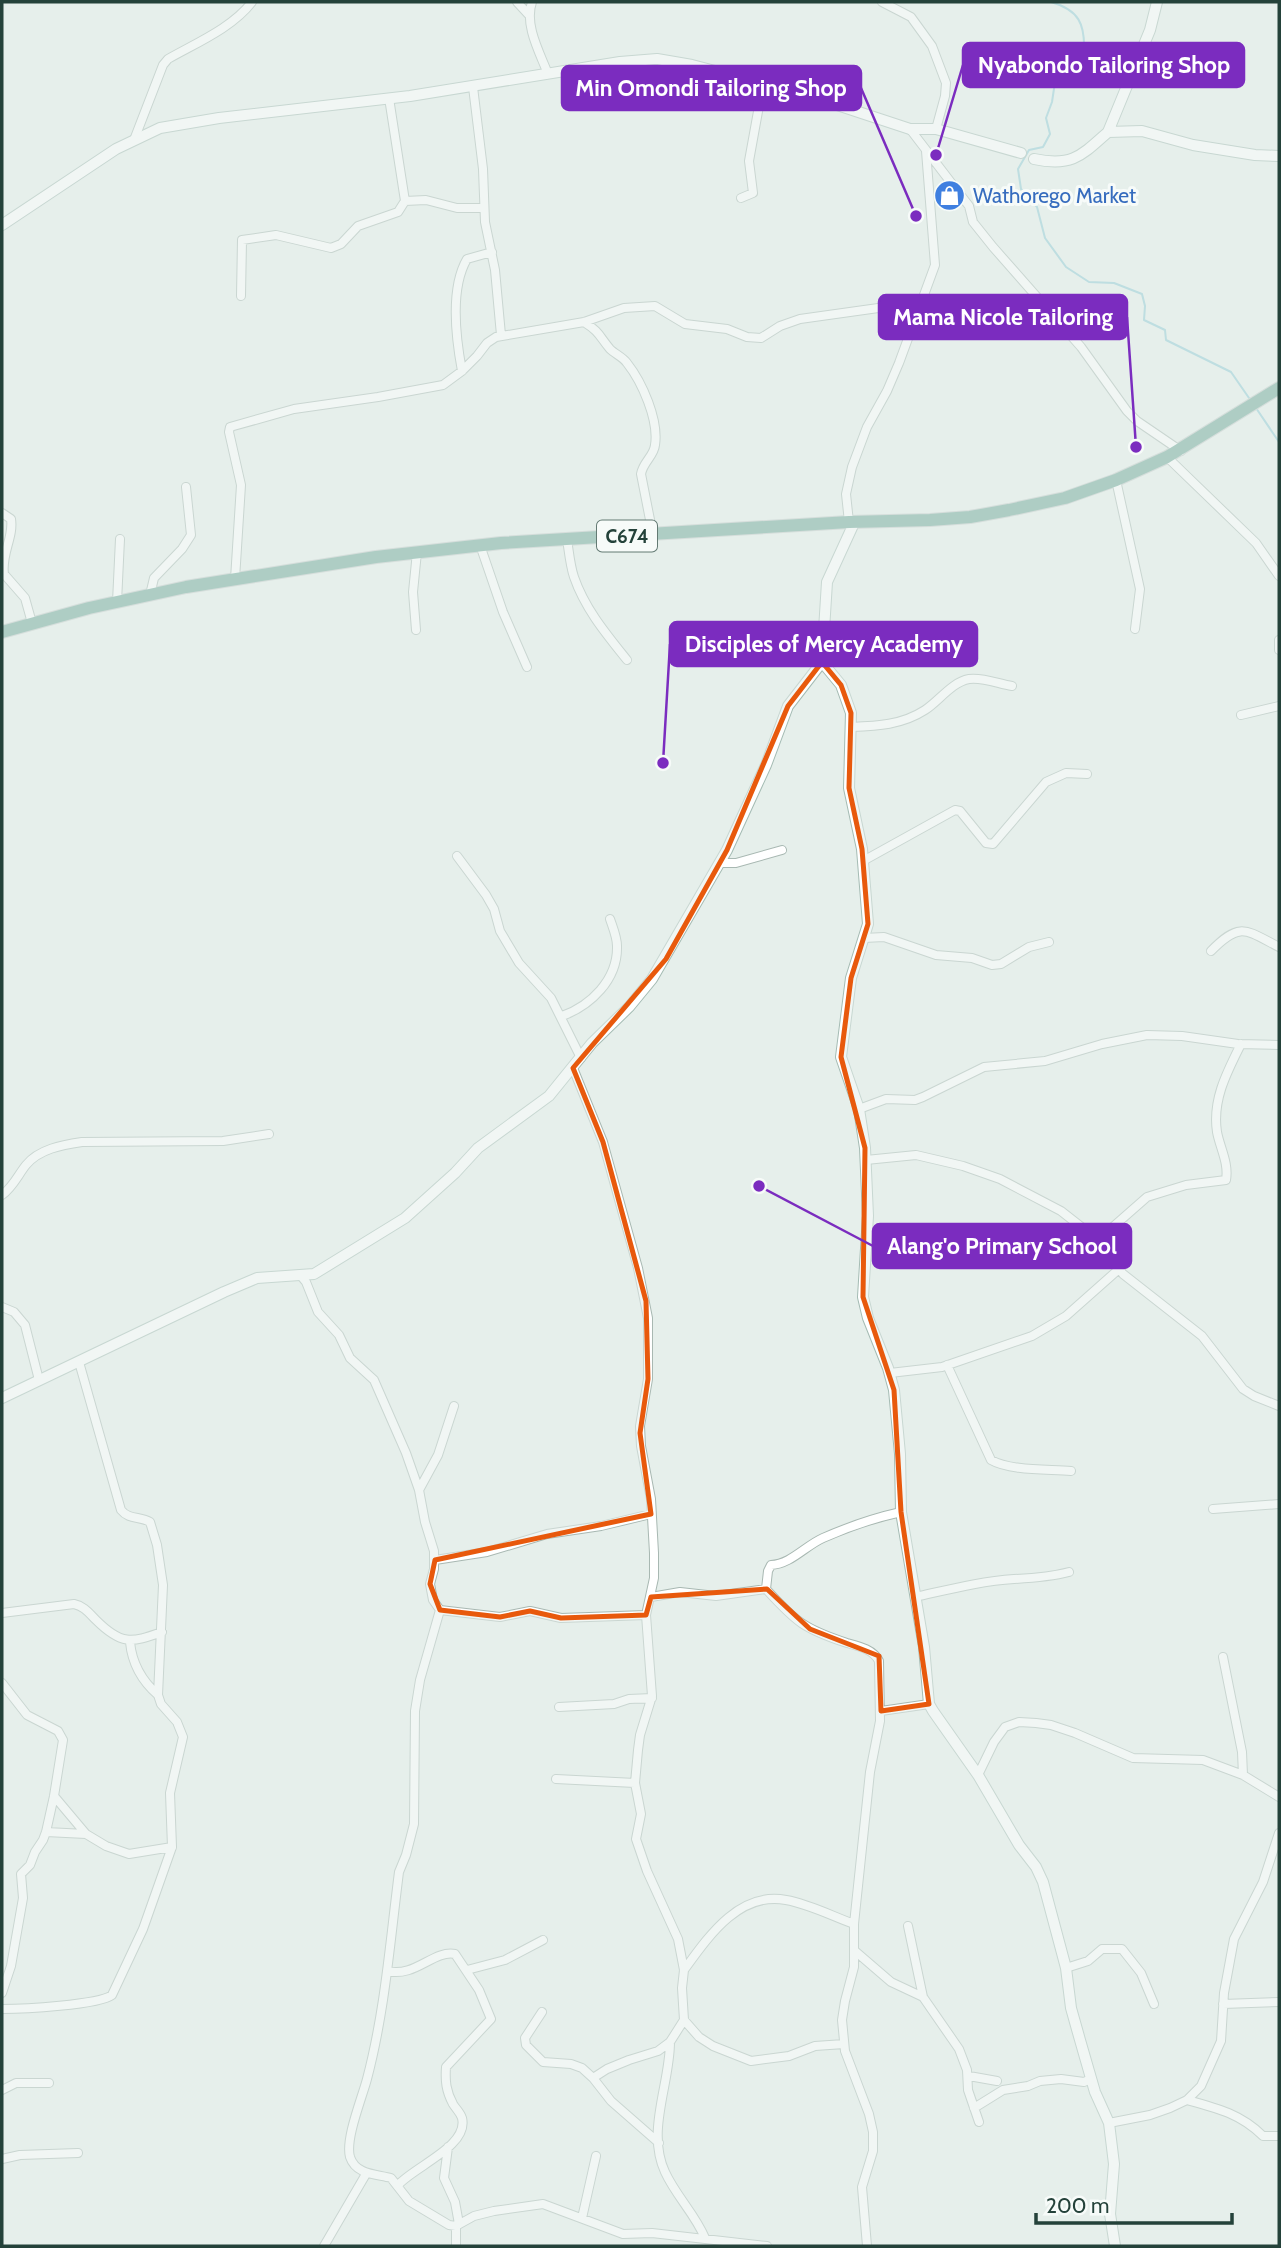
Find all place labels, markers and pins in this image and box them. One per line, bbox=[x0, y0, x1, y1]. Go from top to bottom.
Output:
callout: Nyabondo Tailoring Shop bbox=[963, 43, 1244, 87]
callout: Min Omondi Tailoring Shop bbox=[562, 66, 861, 110]
shop icon: Wathorego Market bbox=[933, 178, 967, 212]
place label: Wathorego Market bbox=[973, 183, 1136, 208]
callout: Mama Nicole Tailoring bbox=[879, 295, 1127, 339]
callout: Disciples of Mercy Academy bbox=[670, 622, 977, 666]
callout: Alang'o Primary School bbox=[873, 1224, 1131, 1268]

